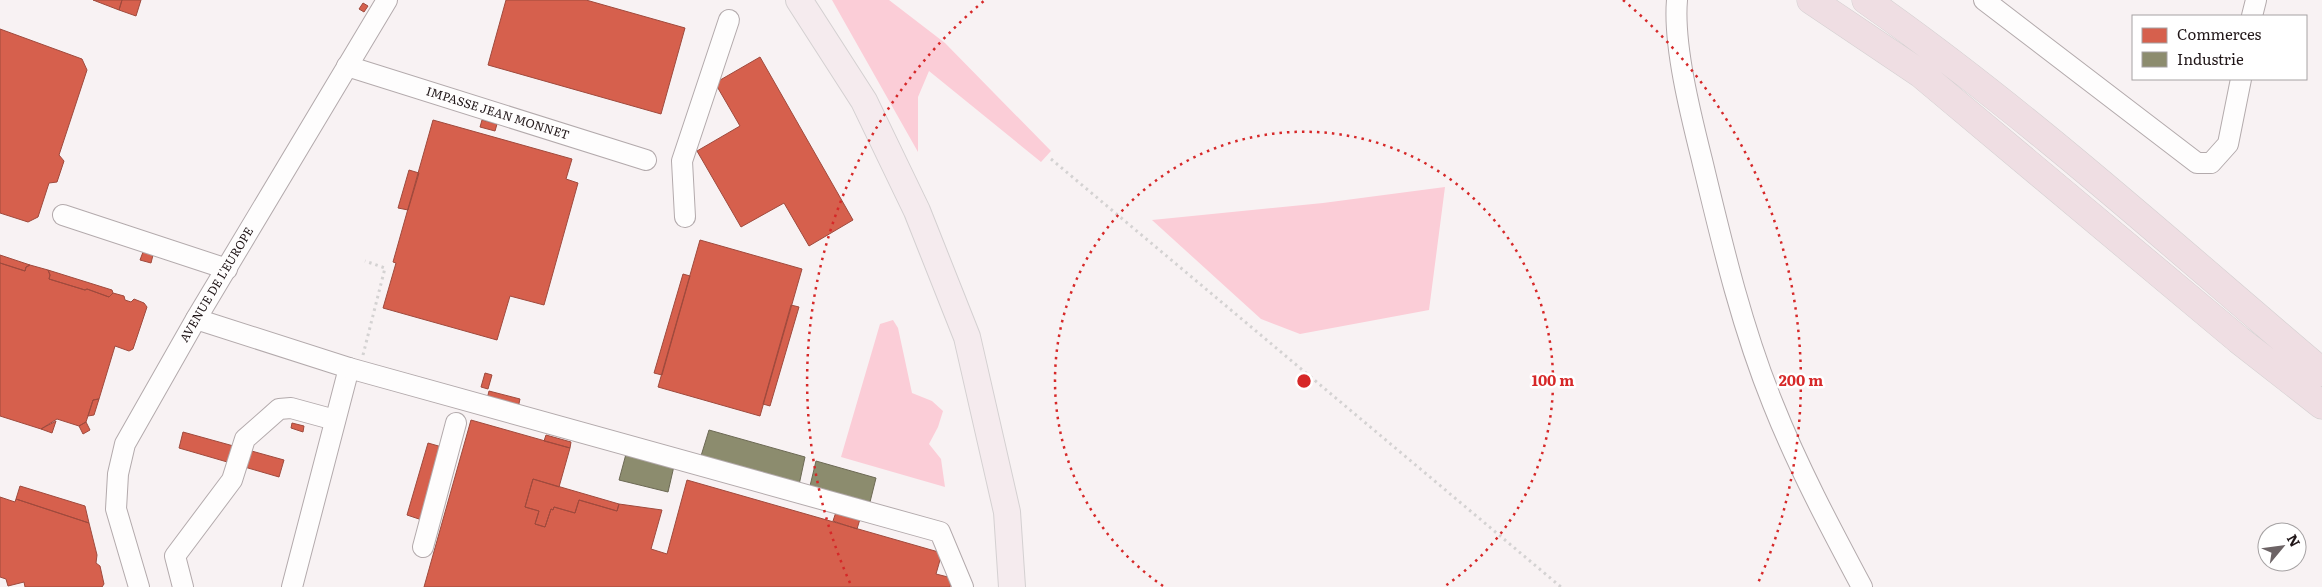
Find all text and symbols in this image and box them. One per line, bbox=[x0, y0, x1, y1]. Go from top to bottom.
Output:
legend bbox=[2132, 15, 2307, 80]
text: Commerces bbox=[2177, 22, 2262, 45]
text: Industrie bbox=[2177, 47, 2244, 70]
street label: IMPASSE JEAN MONNET bbox=[424, 81, 572, 143]
street label: AVENUE DE L'EUROPE bbox=[175, 223, 257, 345]
text: 100 m bbox=[1532, 368, 1574, 391]
text: 200 m bbox=[1779, 368, 1823, 391]
centre of rings bbox=[1295, 372, 1313, 390]
north arrow bbox=[2257, 522, 2307, 572]
text: N bbox=[2283, 530, 2306, 550]

